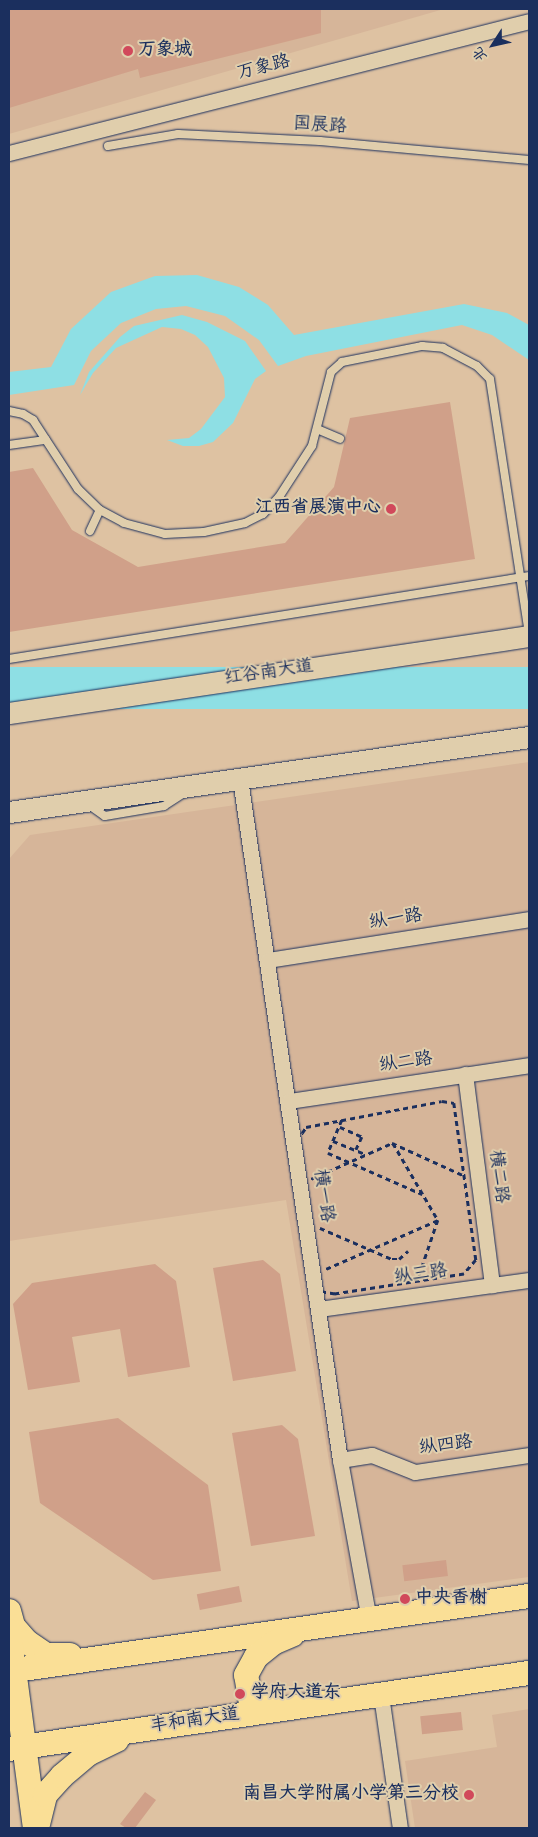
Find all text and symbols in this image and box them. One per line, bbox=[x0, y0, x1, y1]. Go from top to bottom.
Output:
north arrow bbox=[468, 20, 518, 70]
place label: 万象城 bbox=[138, 40, 192, 62]
text: 北 bbox=[469, 42, 493, 65]
marker: 万象城 bbox=[122, 45, 134, 57]
street label: 万象路 bbox=[235, 52, 293, 86]
street label: 国展路 bbox=[292, 114, 348, 140]
place label: 江西省展演中心 bbox=[255, 498, 381, 520]
marker: 江西省展演中心 bbox=[385, 503, 397, 515]
street label: 红谷南大道 bbox=[223, 657, 315, 691]
street label: 纵一路 bbox=[368, 906, 424, 936]
street label: 纵二路 bbox=[378, 1050, 434, 1078]
street label: 横二路 bbox=[483, 1149, 511, 1205]
street label: 横一路 bbox=[308, 1168, 336, 1224]
street label: 纵三路 bbox=[393, 1262, 449, 1290]
street label: 纵四路 bbox=[418, 1433, 474, 1461]
place label: 中央香榭 bbox=[415, 1588, 487, 1610]
marker: 中央香榭 bbox=[399, 1593, 411, 1605]
place label: 学府大道东 bbox=[251, 1683, 341, 1705]
marker: 学府大道东 bbox=[233, 1687, 247, 1701]
street label: 丰和南大道 bbox=[149, 1705, 241, 1739]
place label: 南昌大学附属小学第三分校 bbox=[243, 1784, 459, 1806]
marker: 南昌大学附属小学第三分校 bbox=[463, 1789, 475, 1801]

